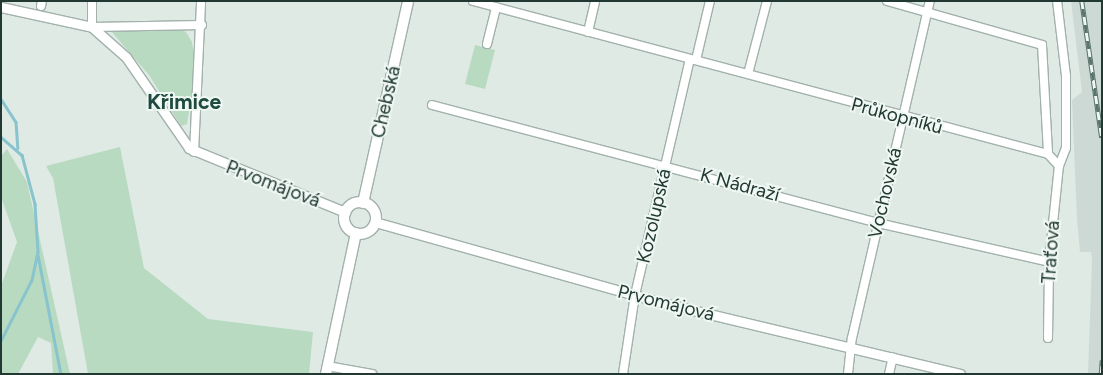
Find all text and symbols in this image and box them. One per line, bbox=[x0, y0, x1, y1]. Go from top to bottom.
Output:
street label: Chebská bbox=[367, 64, 405, 140]
district label: Křimice bbox=[147, 89, 221, 115]
street label: Průkopníků bbox=[849, 93, 945, 139]
street label: Vochovská bbox=[863, 145, 907, 241]
street label: Prvomájová bbox=[223, 156, 323, 212]
street label: K Nádraží bbox=[698, 163, 782, 207]
street label: Kozolupská bbox=[632, 166, 676, 266]
street label: Traťová bbox=[1037, 220, 1065, 284]
street label: Prvomájová bbox=[615, 280, 717, 326]

